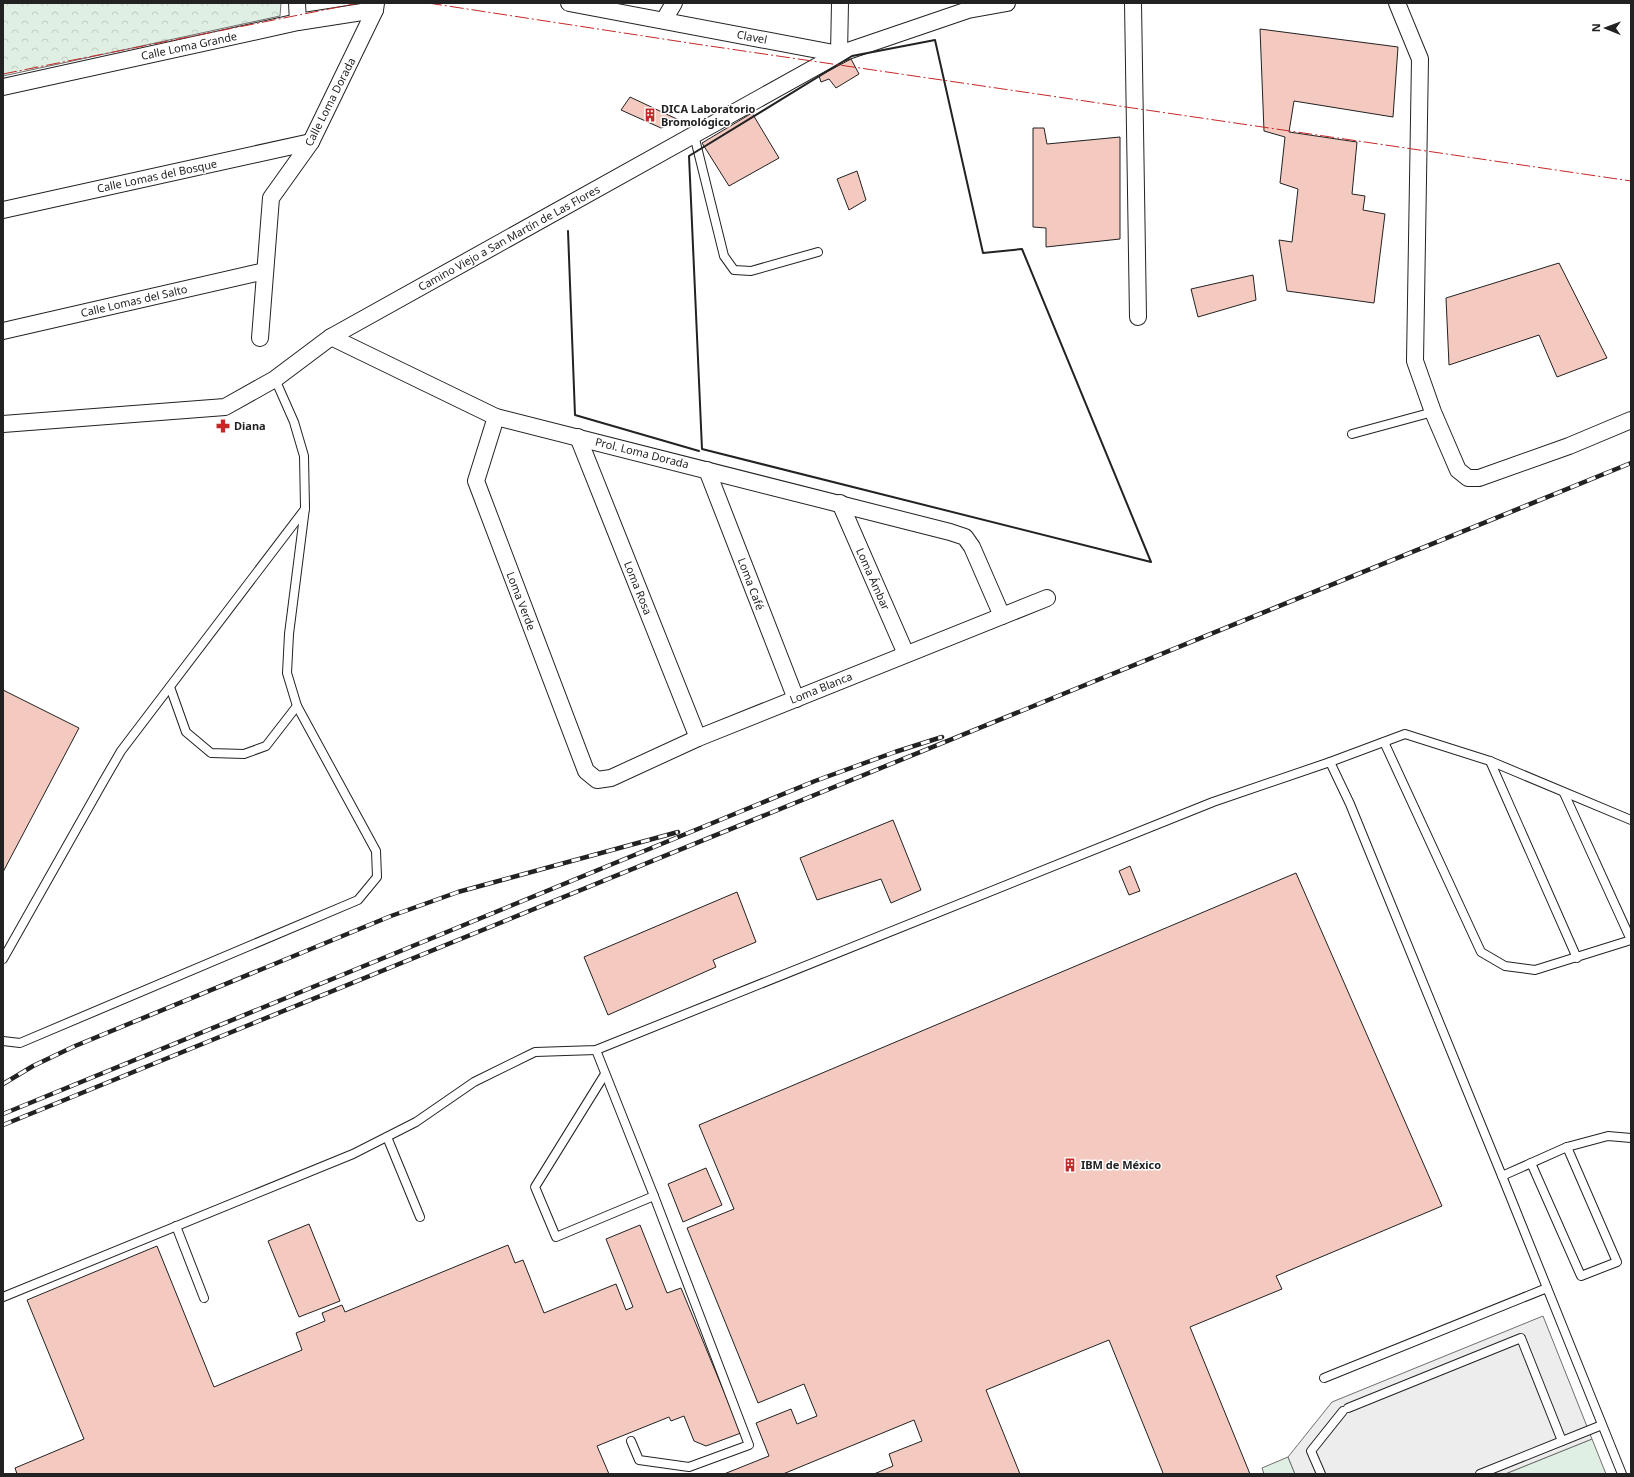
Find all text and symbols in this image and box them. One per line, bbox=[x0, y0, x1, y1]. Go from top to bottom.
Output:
north arrow bbox=[1586, 8, 1626, 48]
text: N bbox=[1588, 23, 1603, 32]
street label: Clavel bbox=[736, 26, 769, 47]
street label: Calle Loma Grande bbox=[139, 28, 238, 63]
street label: Calle Loma Dorada bbox=[301, 55, 358, 149]
place label: DICA Laboratorio Bromológico bbox=[661, 101, 756, 129]
building icon: DICA Laboratorio Bromológico bbox=[642, 107, 658, 123]
street label: Calle Lomas del Bosque bbox=[95, 155, 218, 196]
street label: Camino Viejo a San Martín de Las Flores bbox=[415, 181, 602, 294]
street label: Calle Lomas del Salto bbox=[79, 281, 189, 320]
pharmacy icon: Diana bbox=[215, 418, 231, 434]
place label: Diana bbox=[234, 418, 266, 433]
street label: Prol. Loma Dorada bbox=[594, 434, 691, 471]
street label: Loma Ámbar bbox=[853, 545, 894, 613]
street label: Loma Café bbox=[735, 556, 768, 612]
street label: Loma Rosa bbox=[621, 559, 656, 617]
street label: Loma Verde bbox=[503, 569, 540, 632]
street label: Loma Blanca bbox=[787, 668, 854, 707]
building icon: IBM de México bbox=[1062, 1157, 1078, 1173]
place label: IBM de México bbox=[1081, 1157, 1161, 1172]

